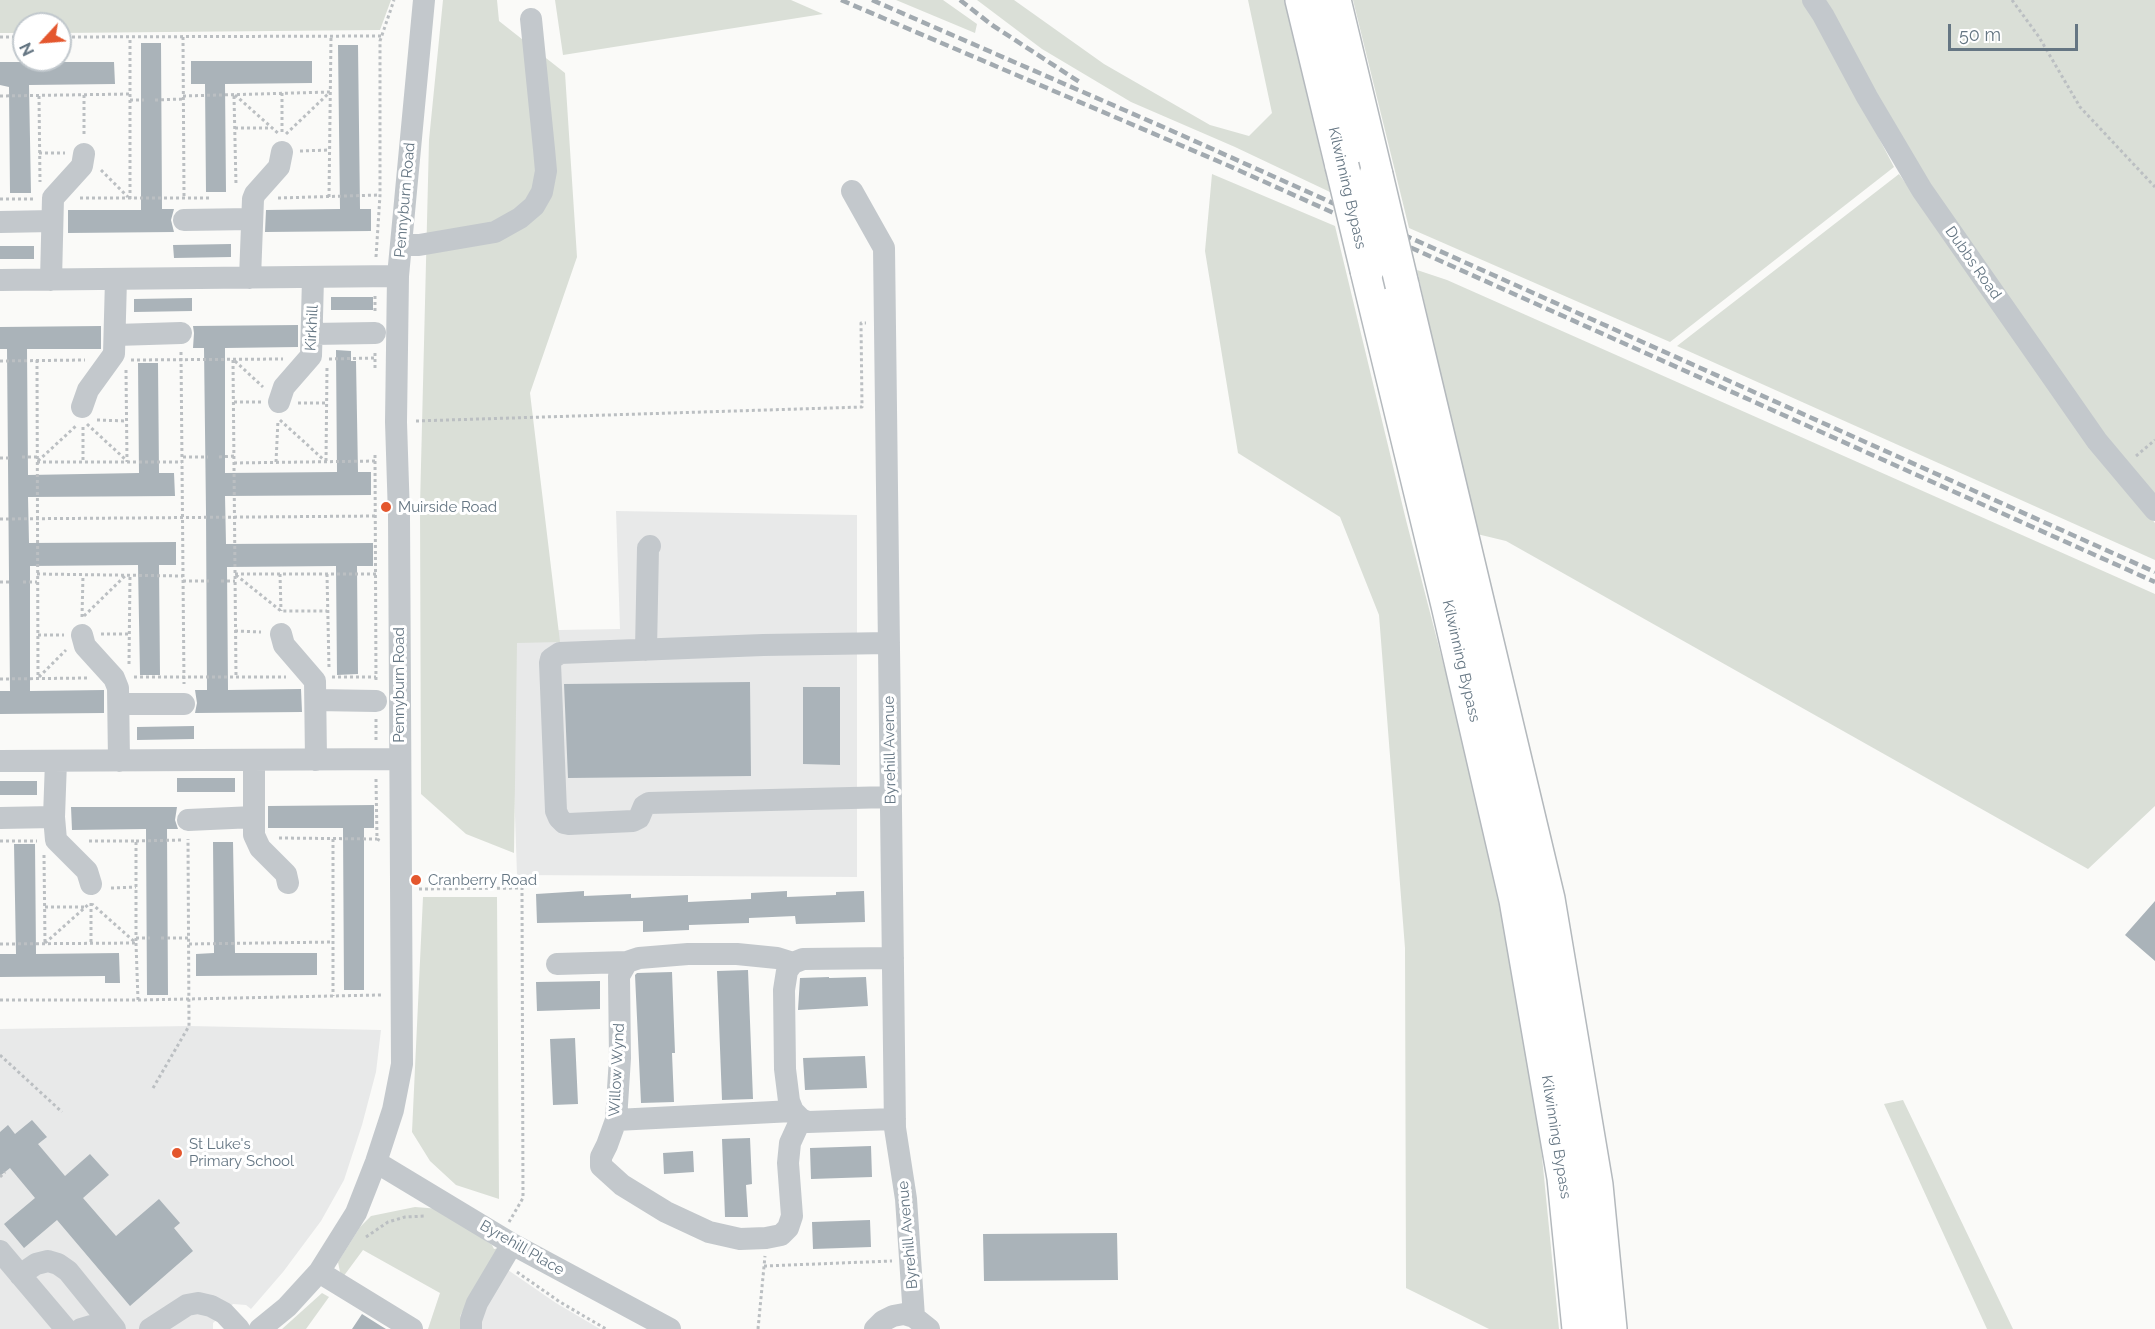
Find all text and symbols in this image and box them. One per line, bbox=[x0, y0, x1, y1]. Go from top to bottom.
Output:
north arrow bbox=[12, 12, 72, 72]
scale bar bbox=[1951, 12, 2082, 50]
text: 50 m bbox=[1959, 24, 2001, 45]
text: N bbox=[16, 40, 38, 59]
street label: Kilwinning Bypass bbox=[1324, 125, 1370, 251]
street label: Pennyburn Road bbox=[391, 142, 419, 258]
street label: Dubbs Road bbox=[1941, 223, 2005, 303]
street label: Kirkhill bbox=[302, 304, 322, 352]
place label: Muirside Road bbox=[398, 498, 497, 516]
marker: Muirside Road bbox=[379, 500, 393, 514]
street label: Kilwinning Bypass bbox=[1438, 598, 1484, 724]
street label: Pennyburn Road bbox=[390, 627, 408, 743]
street label: Byrehill Avenue bbox=[880, 696, 900, 804]
place label: Cranberry Road bbox=[428, 871, 537, 889]
marker: Cranberry Road bbox=[409, 873, 423, 887]
street label: Willow Wynd bbox=[606, 1023, 628, 1117]
street label: Kilwinning Bypass bbox=[1537, 1074, 1575, 1200]
place label: St Luke's Primary School bbox=[189, 1135, 294, 1170]
marker: St Luke's Primary School bbox=[170, 1146, 184, 1160]
street label: Byrehill Avenue bbox=[894, 1180, 922, 1290]
street label: Byrehill Place bbox=[477, 1217, 567, 1279]

